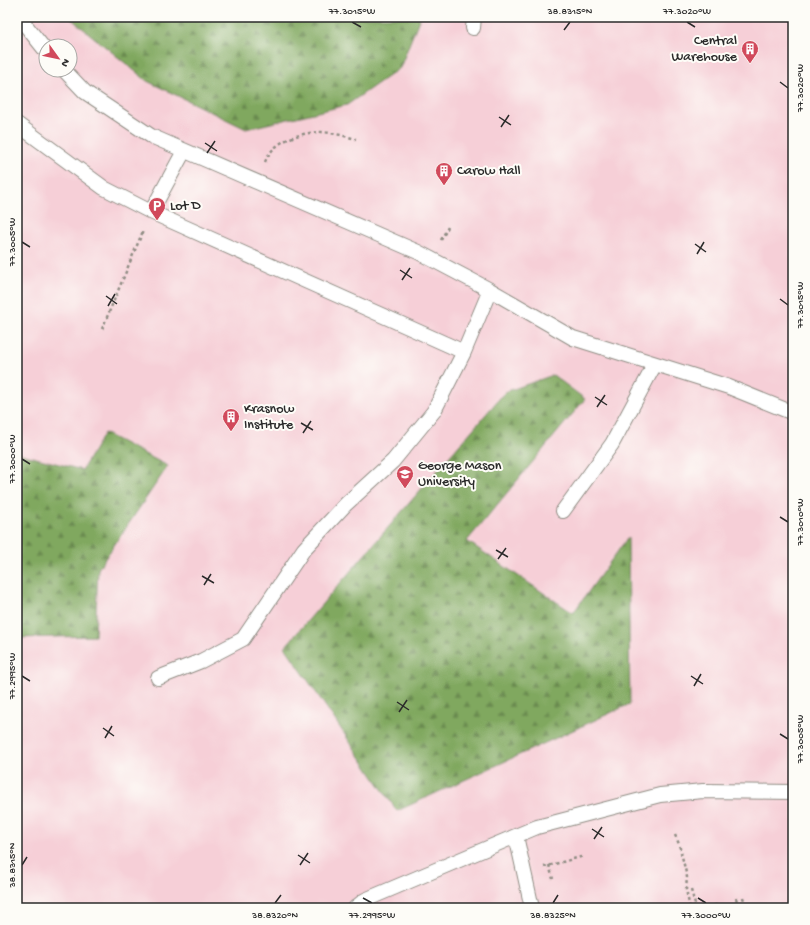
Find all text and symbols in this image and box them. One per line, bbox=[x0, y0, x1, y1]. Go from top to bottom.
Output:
text: 77.3015°W bbox=[328, 6, 376, 18]
text: 38.8315°N bbox=[547, 6, 593, 18]
text: 77.3020°W bbox=[662, 6, 711, 18]
place label: Central Warehouse bbox=[671, 33, 738, 66]
north arrow bbox=[38, 38, 78, 78]
building icon: Central Warehouse bbox=[740, 39, 760, 64]
text: N bbox=[58, 56, 72, 69]
text: 77.3020°W bbox=[795, 64, 807, 113]
building icon: Carow Hall bbox=[434, 161, 454, 186]
place label: Carow Hall bbox=[457, 163, 521, 180]
parking icon: Lot D bbox=[147, 196, 167, 221]
place label: Lot D bbox=[170, 198, 201, 215]
text: 77.3005°W bbox=[7, 217, 19, 267]
text: 77.3015°W bbox=[795, 281, 807, 329]
place label: Krasnow Institute bbox=[244, 401, 295, 434]
building icon: Krasnow Institute bbox=[221, 407, 241, 432]
text: 77.3000°W bbox=[7, 434, 19, 484]
place label: George Mason University bbox=[418, 458, 502, 491]
school or university icon: George Mason University bbox=[395, 464, 415, 489]
text: 77.3010°W bbox=[795, 498, 807, 547]
text: 77.2995°W bbox=[7, 652, 19, 700]
text: 77.3005°W bbox=[795, 714, 807, 764]
text: 38.8315°N bbox=[7, 842, 19, 888]
text: 38.8320°N bbox=[251, 910, 299, 922]
text: 77.2995°W bbox=[348, 910, 396, 922]
text: 38.8325°N bbox=[529, 910, 576, 922]
text: 77.3000°W bbox=[681, 910, 731, 922]

